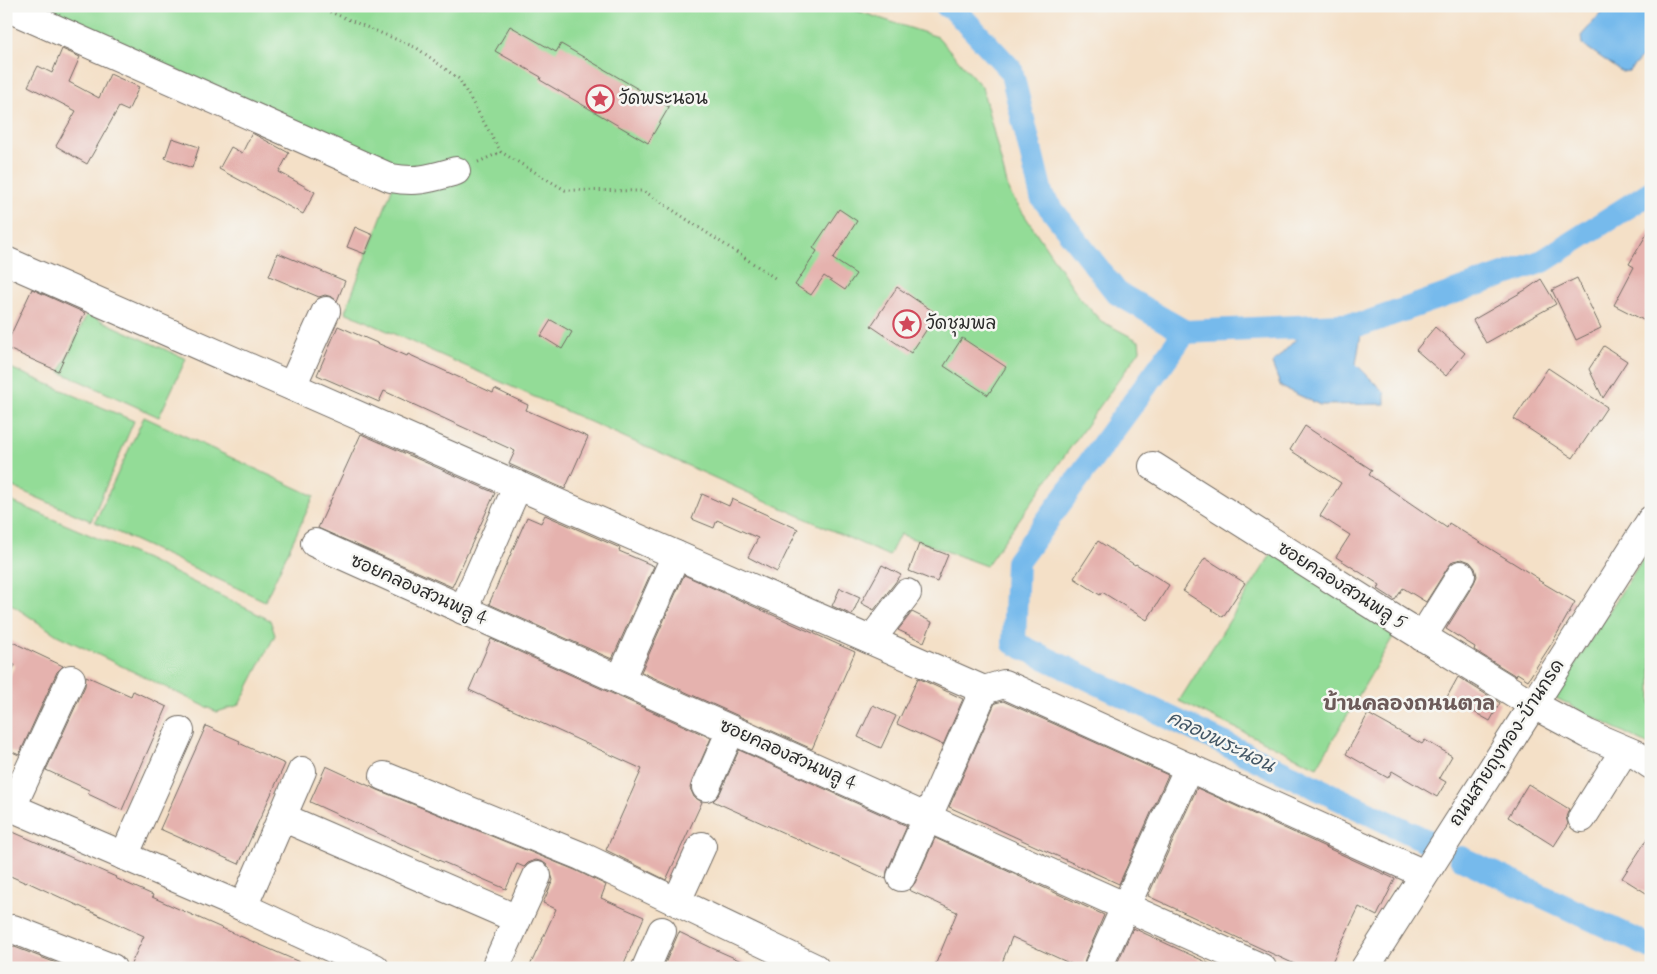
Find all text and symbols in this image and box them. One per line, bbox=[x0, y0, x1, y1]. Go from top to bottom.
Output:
place icon: วัดพระนอน bbox=[585, 84, 615, 114]
place label: วัดพระนอน bbox=[619, 87, 708, 111]
place icon: วัดชุมพล bbox=[892, 309, 922, 339]
place label: วัดชุมพล bbox=[926, 312, 996, 337]
street label: ซอยคลองสวนพลู 5 bbox=[1272, 537, 1411, 636]
street label: ซอยคลองสวนพลู 4 bbox=[346, 549, 491, 632]
street label: ถนนสายถุงทอง-บ้านกรด bbox=[1443, 654, 1571, 832]
district label: บ้านคลองถนนตาล bbox=[1323, 690, 1495, 718]
water label: คลองพระนอน bbox=[1163, 705, 1279, 779]
street label: ซอยคลองสวนพลู 4 bbox=[715, 714, 860, 797]

